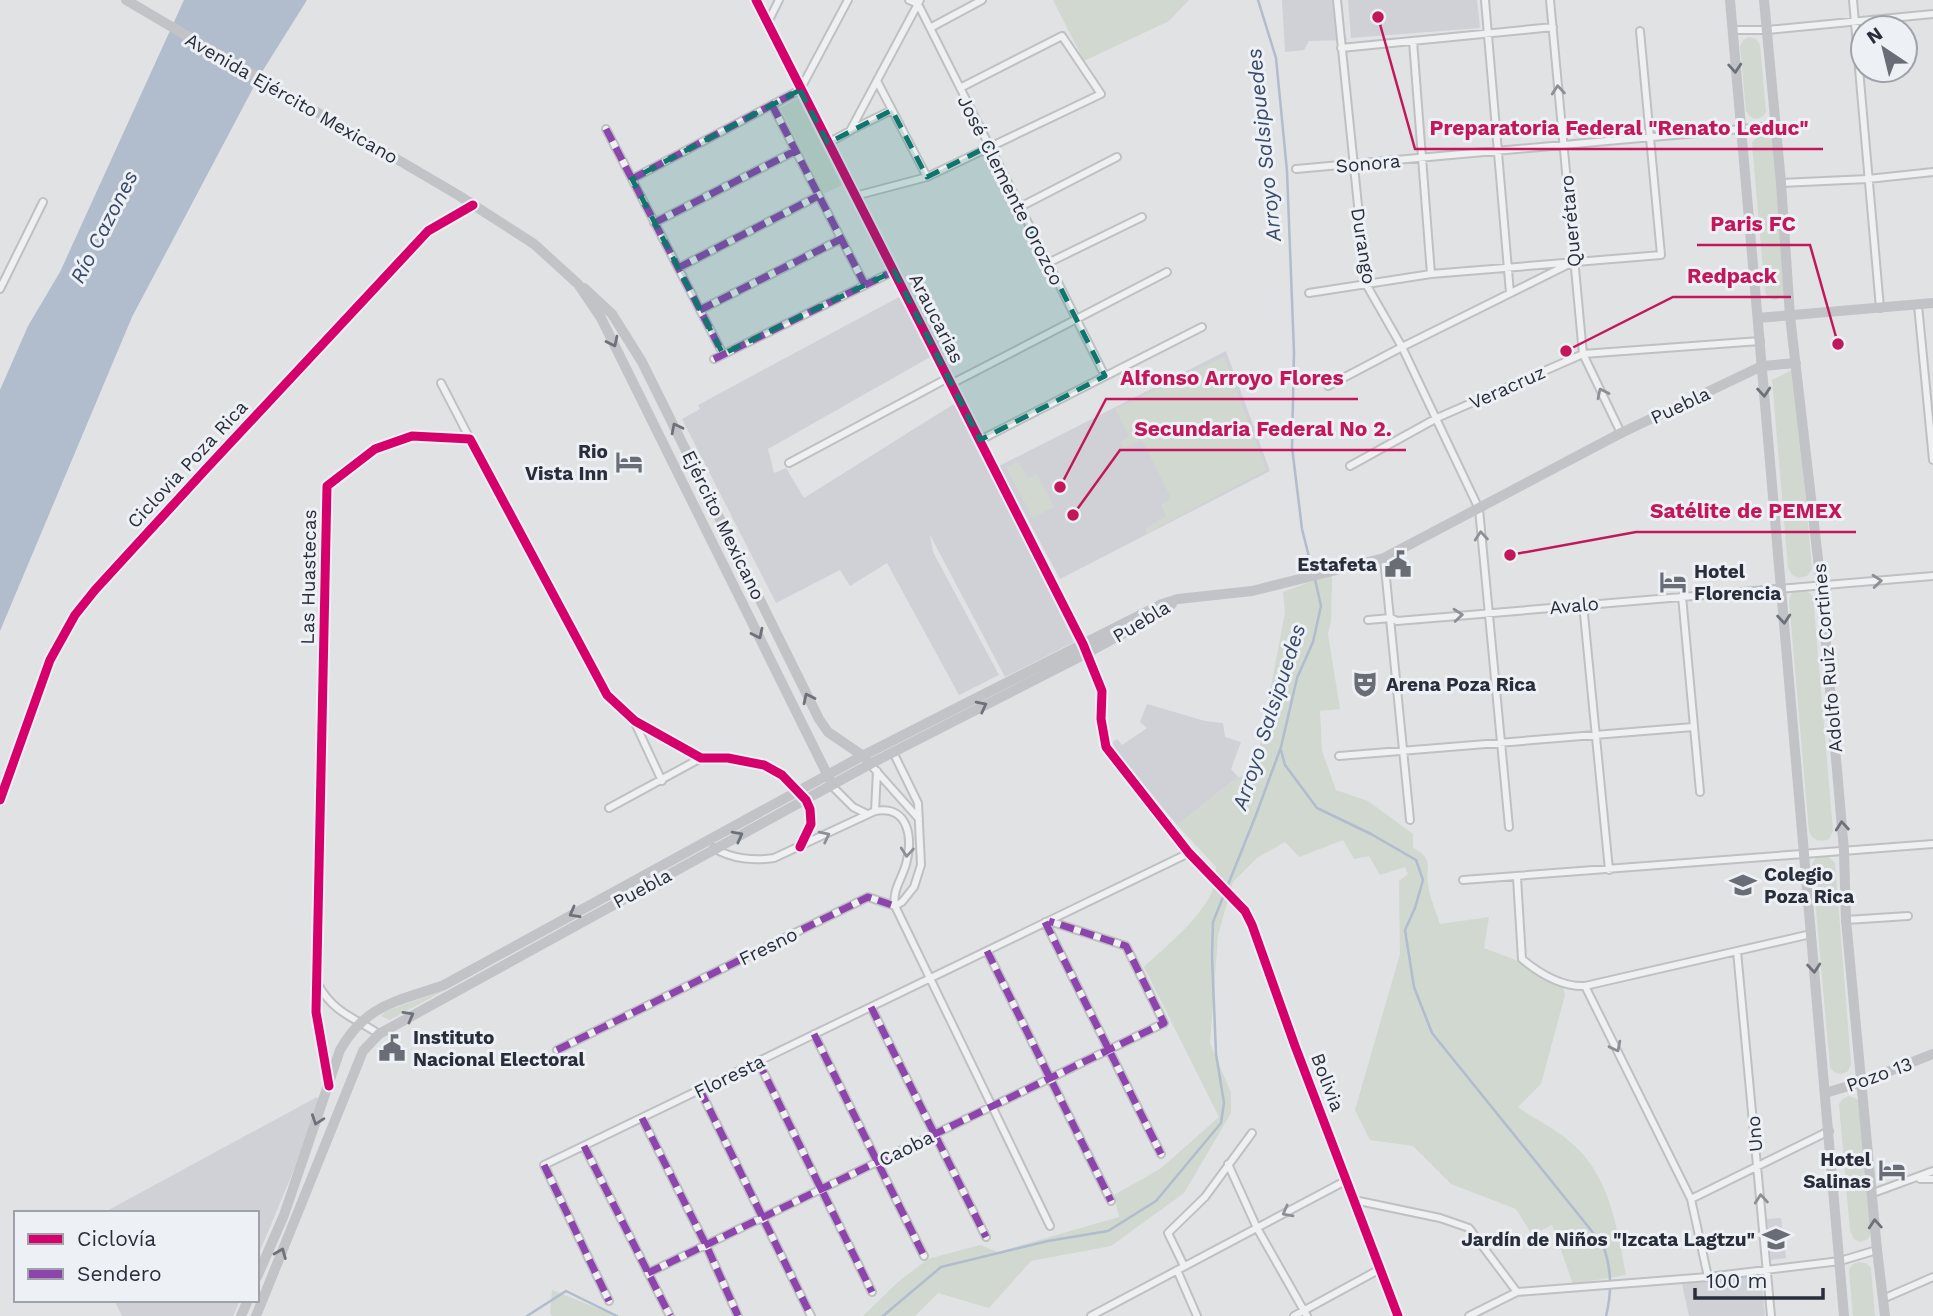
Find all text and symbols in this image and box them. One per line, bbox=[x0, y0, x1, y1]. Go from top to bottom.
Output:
north arrow bbox=[1849, 14, 1919, 84]
text: N bbox=[1862, 22, 1887, 49]
street label: Avenida Ejército Mexicano bbox=[181, 28, 402, 169]
water label: Arroyo Salsipuedes bbox=[1241, 47, 1286, 244]
one-way arrow bbox=[1728, 63, 1743, 74]
one-way arrow bbox=[1551, 85, 1566, 96]
street label: José Clemente Orozco bbox=[953, 91, 1069, 289]
callout: Preparatoria Federal "Renato Leduc" bbox=[1415, 107, 1823, 149]
text: Preparatoria Federal "Renato Leduc" bbox=[1429, 115, 1809, 140]
street label: Sonora bbox=[1335, 149, 1402, 178]
water label: Río Cazones bbox=[64, 166, 143, 287]
street label: Querétaro bbox=[1555, 174, 1586, 268]
callout: Paris FC bbox=[1697, 203, 1810, 245]
street label: Durango bbox=[1346, 206, 1381, 286]
text: Paris FC bbox=[1710, 211, 1796, 236]
callout: Redpack bbox=[1673, 255, 1791, 297]
text: Redpack bbox=[1687, 263, 1778, 288]
street label: Araucarias bbox=[904, 270, 969, 367]
one-way arrow bbox=[604, 335, 618, 347]
callout: Alfonso Arroyo Flores bbox=[1106, 357, 1358, 399]
street label: Veracruz bbox=[1466, 360, 1549, 414]
text: Alfonso Arroyo Flores bbox=[1120, 365, 1344, 390]
street label: Puebla bbox=[1647, 382, 1714, 429]
one-way arrow bbox=[1756, 387, 1771, 398]
one-way arrow bbox=[1596, 388, 1610, 400]
street label: Ciclovia Poza Rica bbox=[122, 396, 253, 533]
callout: Secundaria Federal No 2. bbox=[1120, 408, 1406, 450]
text: Secundaria Federal No 2. bbox=[1134, 416, 1392, 441]
one-way arrow bbox=[670, 423, 684, 435]
place label: Rio Vista Inn bbox=[525, 440, 608, 485]
hotel icon: Rio Vista Inn bbox=[614, 447, 644, 477]
street label: Ejército Mexicano bbox=[677, 447, 770, 604]
callout: Satélite de PEMEX bbox=[1636, 490, 1856, 532]
text: Satélite de PEMEX bbox=[1650, 498, 1842, 523]
street label: Las Huastecas bbox=[296, 509, 321, 645]
one-way arrow bbox=[1474, 530, 1489, 541]
public building icon: Estafeta bbox=[1383, 549, 1413, 579]
place label: Estafeta bbox=[1297, 553, 1377, 576]
place label: Hotel Florencia bbox=[1694, 560, 1781, 605]
street label: Adolfo Ruiz Cortines bbox=[1808, 562, 1847, 753]
hotel icon: Hotel Florencia bbox=[1658, 567, 1688, 597]
one-way arrow bbox=[1872, 574, 1883, 589]
street label: Avalo bbox=[1548, 592, 1600, 619]
street label: Puebla bbox=[1108, 595, 1174, 647]
one-way arrow bbox=[1453, 608, 1464, 623]
one-way arrow bbox=[1776, 614, 1791, 625]
water label: Arroyo Salsipuedes bbox=[1226, 621, 1310, 814]
one-way arrow bbox=[749, 627, 763, 639]
theatre icon: Arena Poza Rica bbox=[1350, 669, 1380, 699]
place label: Arena Poza Rica bbox=[1386, 673, 1536, 696]
one-way arrow bbox=[803, 693, 817, 705]
one-way arrow bbox=[975, 701, 987, 715]
one-way arrow bbox=[1835, 821, 1850, 832]
one-way arrow bbox=[818, 830, 830, 844]
one-way arrow bbox=[731, 831, 743, 845]
one-way arrow bbox=[900, 847, 915, 858]
street label: Puebla bbox=[609, 863, 676, 913]
place label: Colegio Poza Rica bbox=[1764, 863, 1854, 908]
school or university icon: Colegio Poza Rica bbox=[1728, 870, 1758, 900]
one-way arrow bbox=[569, 905, 582, 919]
street label: Fresno bbox=[735, 922, 801, 970]
one-way arrow bbox=[1806, 962, 1821, 973]
one-way arrow bbox=[402, 1011, 415, 1024]
place label: Instituto Nacional Electoral bbox=[413, 1026, 586, 1071]
public building icon: Instituto Nacional Electoral bbox=[377, 1033, 407, 1063]
one-way arrow bbox=[1607, 1040, 1621, 1052]
street label: Floresta bbox=[690, 1049, 769, 1103]
street label: Bolivia bbox=[1306, 1050, 1349, 1115]
street label: Pozo 13 bbox=[1843, 1052, 1915, 1097]
one-way arrow bbox=[311, 1113, 325, 1126]
street label: Uno bbox=[1741, 1115, 1768, 1153]
street label: Caoba bbox=[875, 1125, 937, 1171]
place label: Hotel Salinas bbox=[1803, 1148, 1872, 1193]
hotel icon: Hotel Salinas bbox=[1877, 1155, 1907, 1185]
one-way arrow bbox=[1753, 1193, 1768, 1205]
one-way arrow bbox=[1282, 1204, 1294, 1217]
legend bbox=[14, 1211, 259, 1302]
one-way arrow bbox=[1868, 1218, 1883, 1229]
school or university icon: Jardín de Niños "Izcata Lagtzu" bbox=[1761, 1224, 1791, 1254]
text: Ciclovía bbox=[77, 1226, 156, 1251]
place label: Jardín de Niños "Izcata Lagtzu" bbox=[1461, 1228, 1755, 1251]
one-way arrow bbox=[273, 1247, 287, 1259]
scale bar bbox=[1695, 1256, 1823, 1300]
text: Sendero bbox=[77, 1261, 162, 1286]
text: 100 m bbox=[1706, 1268, 1768, 1293]

